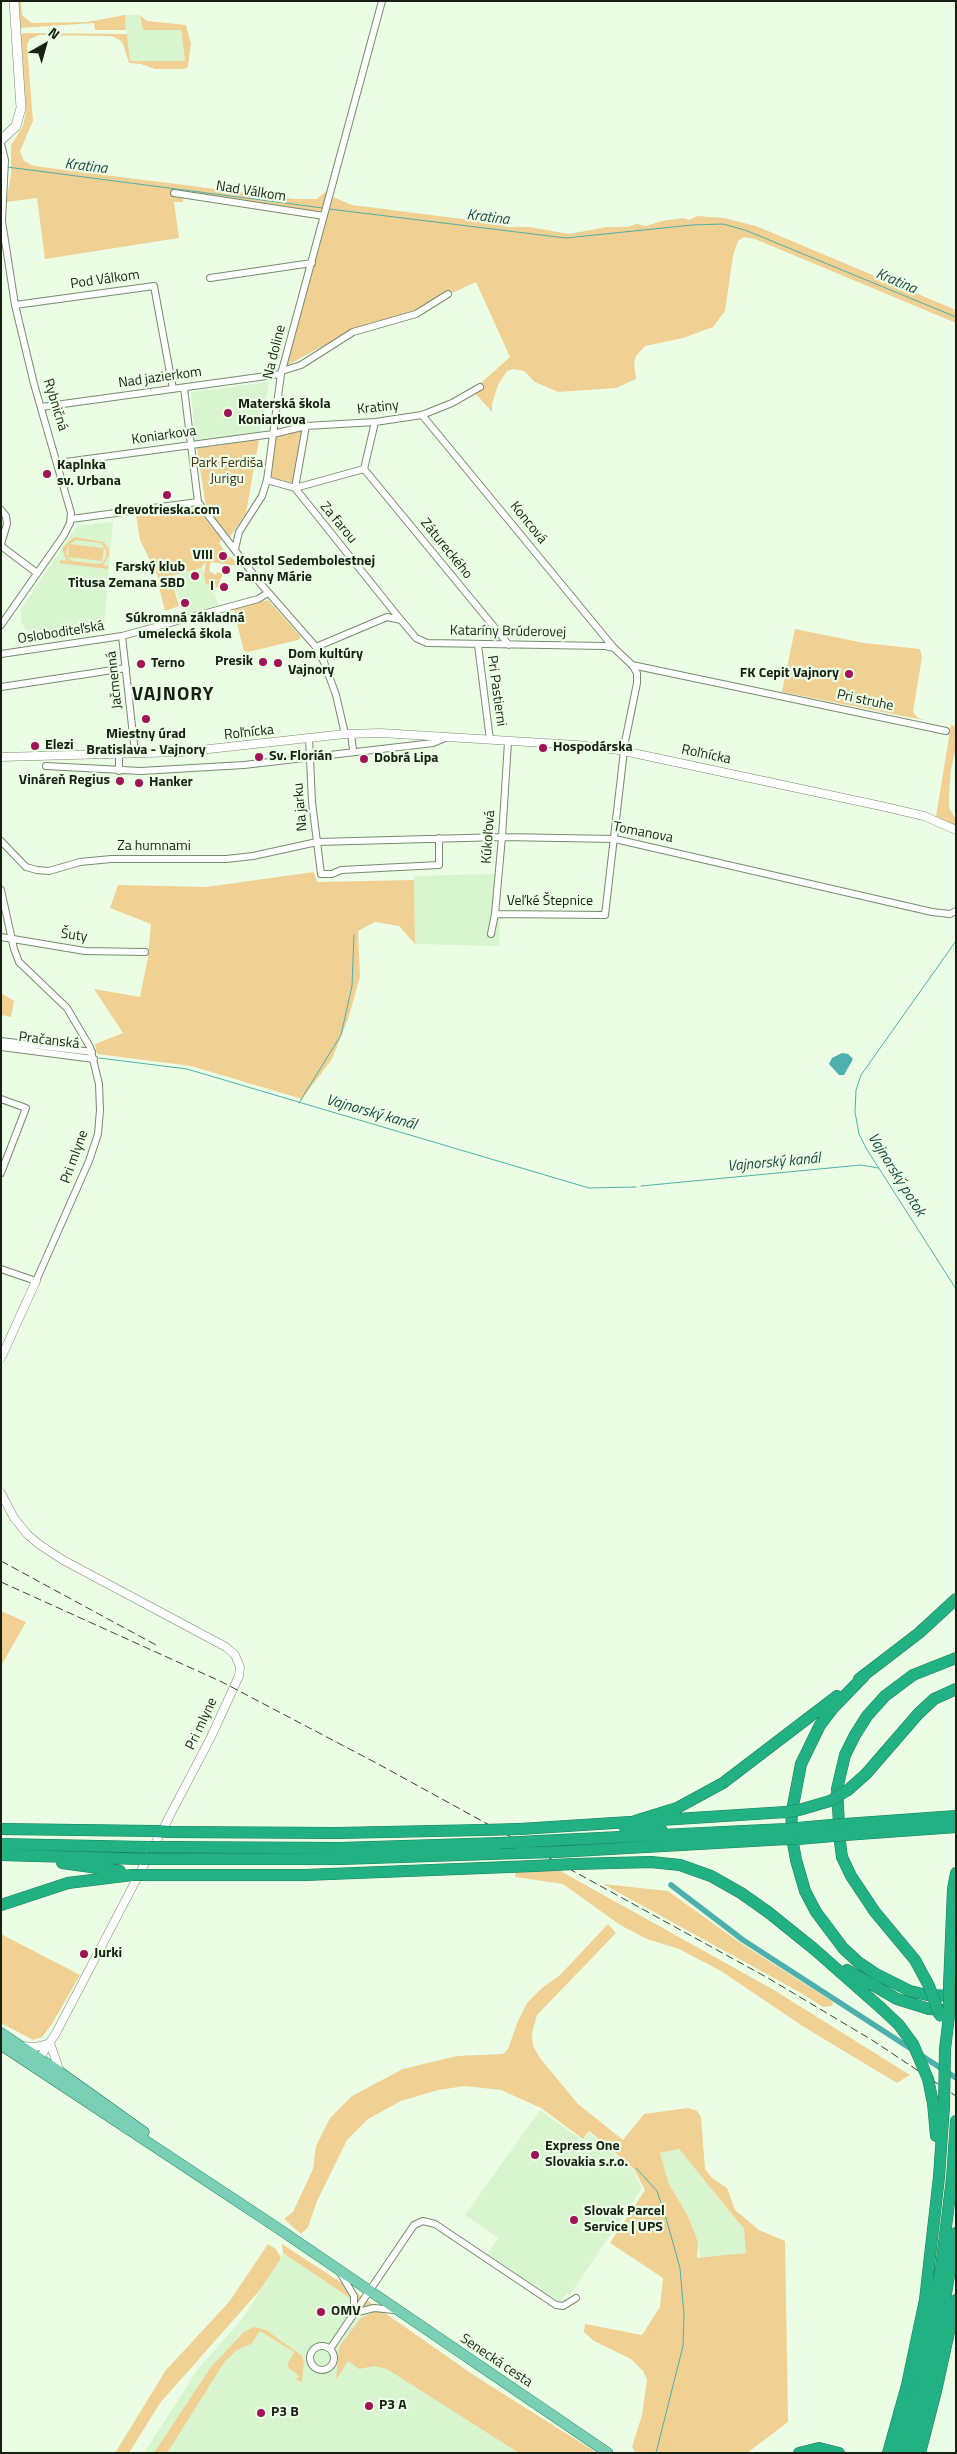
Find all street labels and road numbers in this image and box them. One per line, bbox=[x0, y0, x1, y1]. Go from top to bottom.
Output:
street label: Nad Válkom bbox=[215, 178, 287, 206]
street label: Pod Válkom bbox=[69, 267, 141, 293]
street label: Na doline bbox=[260, 323, 290, 381]
street label: Nad jazierkom bbox=[117, 364, 203, 392]
street label: Rybničná bbox=[39, 377, 71, 433]
street label: Kratiny bbox=[356, 397, 400, 419]
street label: Koniarkova bbox=[131, 423, 197, 449]
street label: Koncová bbox=[506, 498, 550, 548]
street label: Za farou bbox=[316, 499, 360, 547]
street label: Zátureckého bbox=[416, 515, 476, 583]
street label: Osloboditeľská bbox=[16, 618, 106, 648]
street label: Kataríny Brúderovej bbox=[450, 623, 566, 641]
street label: Jačmenná bbox=[104, 650, 126, 710]
street label: Pri Pastierni bbox=[483, 654, 509, 728]
street label: Pri struhe bbox=[835, 687, 895, 715]
street label: Roľnícka bbox=[223, 722, 275, 744]
street label: Roľnícka bbox=[680, 742, 732, 768]
street label: Na jarku bbox=[291, 782, 311, 832]
street label: Kúkoľová bbox=[479, 810, 499, 864]
street label: Tomanova bbox=[612, 819, 674, 847]
street label: Za humnami bbox=[117, 839, 191, 855]
street label: Veľké Štepnice bbox=[507, 894, 593, 910]
street label: Šuty bbox=[60, 926, 88, 946]
street label: Pračanská bbox=[18, 1029, 80, 1053]
street label: Pri mlyne bbox=[58, 1128, 92, 1186]
street label: Pri mlyne bbox=[183, 1695, 221, 1753]
street label: Senecká cesta bbox=[457, 2331, 535, 2391]

